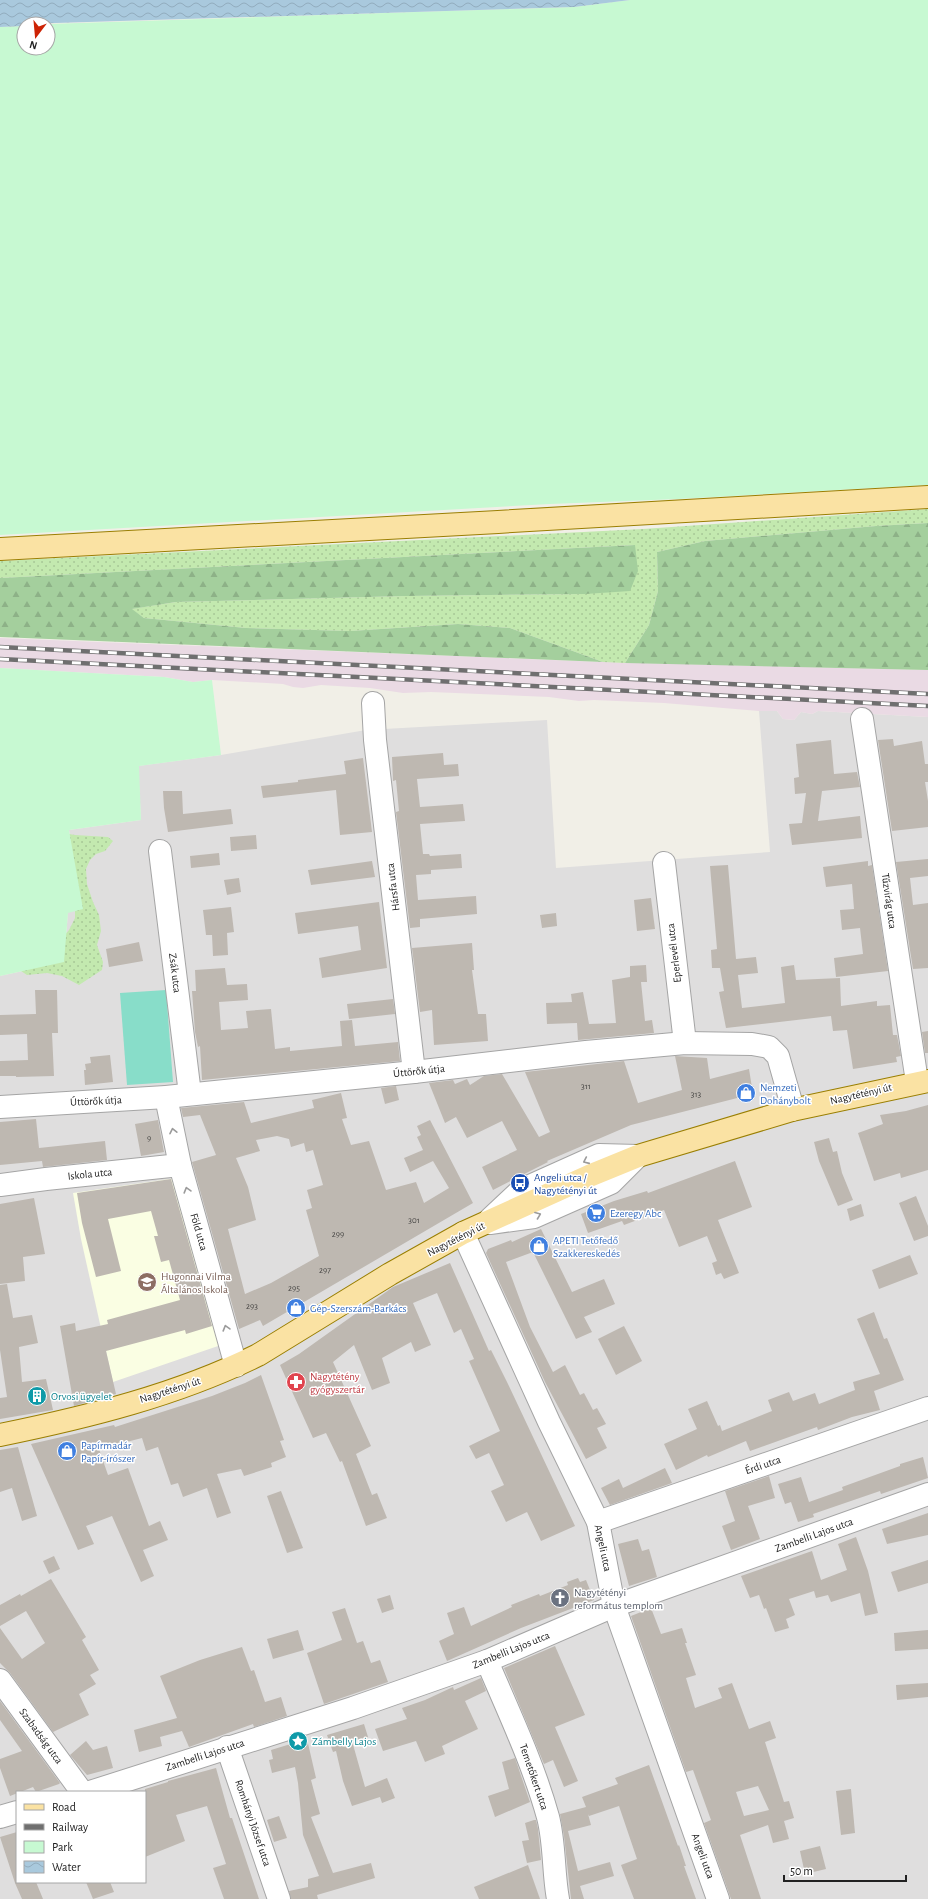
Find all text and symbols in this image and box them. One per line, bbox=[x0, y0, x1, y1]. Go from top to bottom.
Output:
north arrow bbox=[16, 16, 56, 56]
text: N bbox=[28, 39, 39, 51]
street label: Hársfa utca bbox=[385, 862, 401, 912]
street label: Tűzvirág utca bbox=[880, 873, 898, 929]
street label: Eperlevél utca bbox=[665, 923, 683, 983]
street label: Zsák utca bbox=[167, 952, 183, 994]
street label: Úttörők útja bbox=[392, 1062, 445, 1079]
street label: Nagytétényi út bbox=[829, 1081, 893, 1106]
house number: 311 bbox=[581, 1082, 591, 1091]
shop icon: Nemzeti Dohánybolt bbox=[735, 1082, 757, 1104]
place label: Nemzeti Dohánybolt bbox=[760, 1082, 811, 1106]
house number: 313 bbox=[691, 1090, 702, 1099]
street label: Úttörők útja bbox=[70, 1093, 122, 1108]
one-way arrow bbox=[169, 1128, 177, 1134]
house number: 9 bbox=[147, 1134, 151, 1143]
one-way arrow bbox=[583, 1156, 591, 1164]
street label: Iskola utca bbox=[67, 1166, 113, 1182]
bus stop icon: Angeli utca / Nagytétényi út bbox=[509, 1172, 531, 1194]
place label: Angeli utca / Nagytétényi út bbox=[534, 1172, 598, 1196]
one-way arrow bbox=[183, 1186, 192, 1193]
supermarket icon: Ezeregy Abc bbox=[585, 1202, 607, 1224]
place label: Ezeregy Abc bbox=[610, 1208, 662, 1219]
street label: Föld utca bbox=[188, 1212, 210, 1252]
one-way arrow bbox=[534, 1212, 541, 1220]
house number: 301 bbox=[408, 1216, 420, 1225]
street label: Nagytétényi út bbox=[425, 1220, 487, 1258]
house number: 299 bbox=[332, 1230, 344, 1239]
shop icon: APETI Tetőfedő Szakkereskedés bbox=[528, 1235, 550, 1257]
place label: APETI Tetőfedő Szakkereskedés bbox=[553, 1235, 620, 1259]
house number: 297 bbox=[319, 1266, 331, 1275]
school or university icon: Hugonnai Vilma Általános Iskola bbox=[136, 1271, 158, 1293]
place label: Hugonnai Vilma Általános Iskola bbox=[161, 1271, 231, 1295]
house number: 295 bbox=[288, 1284, 300, 1293]
shop icon: Gép-Szerszám-Barkács bbox=[285, 1297, 307, 1319]
house number: 293 bbox=[246, 1302, 258, 1311]
place label: Gép-Szerszám-Barkács bbox=[310, 1303, 407, 1314]
one-way arrow bbox=[222, 1325, 230, 1332]
pharmacy icon: Nagytétény gyógyszertár bbox=[285, 1371, 307, 1393]
place label: Nagytétény gyógyszertár bbox=[310, 1371, 365, 1395]
street label: Nagytétényi út bbox=[138, 1375, 202, 1405]
building icon: Orvosi ügyelet bbox=[26, 1385, 48, 1407]
place label: Orvosi ügyelet bbox=[51, 1391, 112, 1402]
shop icon: Papírmadár Papír-írószer bbox=[56, 1440, 78, 1462]
place label: Papírmadár Papír-írószer bbox=[81, 1440, 135, 1464]
street label: Érdi utca bbox=[743, 1453, 782, 1476]
street label: Zambelli Lajos utca bbox=[773, 1516, 855, 1554]
street label: Angeli utca bbox=[593, 1524, 613, 1572]
church icon: Nagytétényi református templom bbox=[549, 1587, 571, 1609]
place label: Nagytétényi református templom bbox=[574, 1587, 663, 1611]
street label: Zambelli Lajos utca bbox=[471, 1629, 551, 1671]
street label: Szabadság utca bbox=[17, 1706, 65, 1766]
place icon: Zámbelly Lajos bbox=[287, 1730, 309, 1752]
place label: Zámbelly Lajos bbox=[312, 1736, 376, 1747]
street label: Zambelli Lajos utca bbox=[164, 1737, 246, 1773]
street label: Temetőkert utca bbox=[518, 1742, 550, 1812]
street label: Romhányi József utca bbox=[233, 1778, 273, 1868]
legend bbox=[16, 1791, 146, 1883]
text: Road bbox=[52, 1801, 76, 1813]
text: Railway bbox=[52, 1821, 88, 1834]
street label: Angeli utca bbox=[690, 1832, 716, 1880]
text: Park bbox=[52, 1841, 73, 1853]
scale bar bbox=[784, 1857, 906, 1883]
text: Water bbox=[52, 1861, 81, 1873]
text: 50 m bbox=[790, 1865, 813, 1877]

